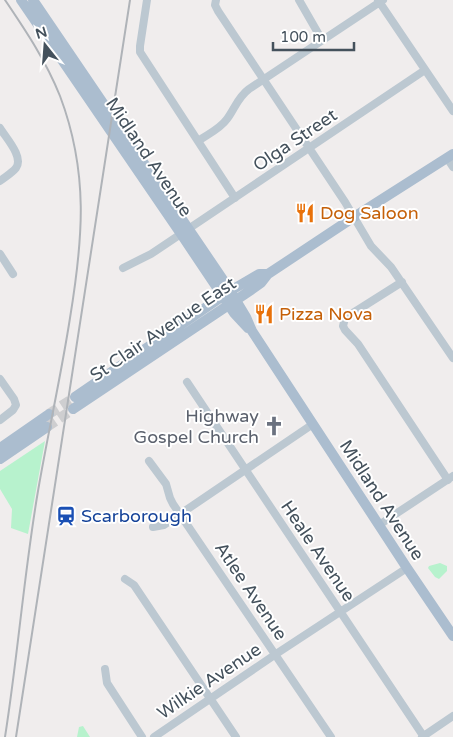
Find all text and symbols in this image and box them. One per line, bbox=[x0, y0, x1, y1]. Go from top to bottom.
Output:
north arrow bbox=[20, 20, 70, 70]
scale bar bbox=[273, 20, 354, 52]
text: N bbox=[33, 23, 49, 43]
text: 100 m bbox=[280, 28, 326, 46]
street label: Midland Avenue bbox=[101, 93, 197, 221]
street label: Olga Street bbox=[249, 104, 341, 176]
restaurant icon: Dog Saloon bbox=[294, 202, 316, 224]
place label: Dog Saloon bbox=[320, 202, 419, 224]
street label: St Clair Avenue East bbox=[86, 272, 240, 386]
restaurant icon: Pizza Nova bbox=[253, 303, 275, 325]
place label: Pizza Nova bbox=[279, 303, 373, 325]
place label: Highway Gospel Church bbox=[134, 405, 259, 448]
church icon: Highway Gospel Church bbox=[263, 415, 285, 437]
street label: Midland Avenue bbox=[335, 436, 429, 564]
street label: Heale Avenue bbox=[276, 496, 360, 606]
station icon: Scarborough bbox=[55, 505, 77, 527]
place label: Scarborough bbox=[81, 505, 192, 527]
street label: Atlee Avenue bbox=[210, 538, 292, 644]
street label: Wilkie Avenue bbox=[153, 638, 265, 724]

